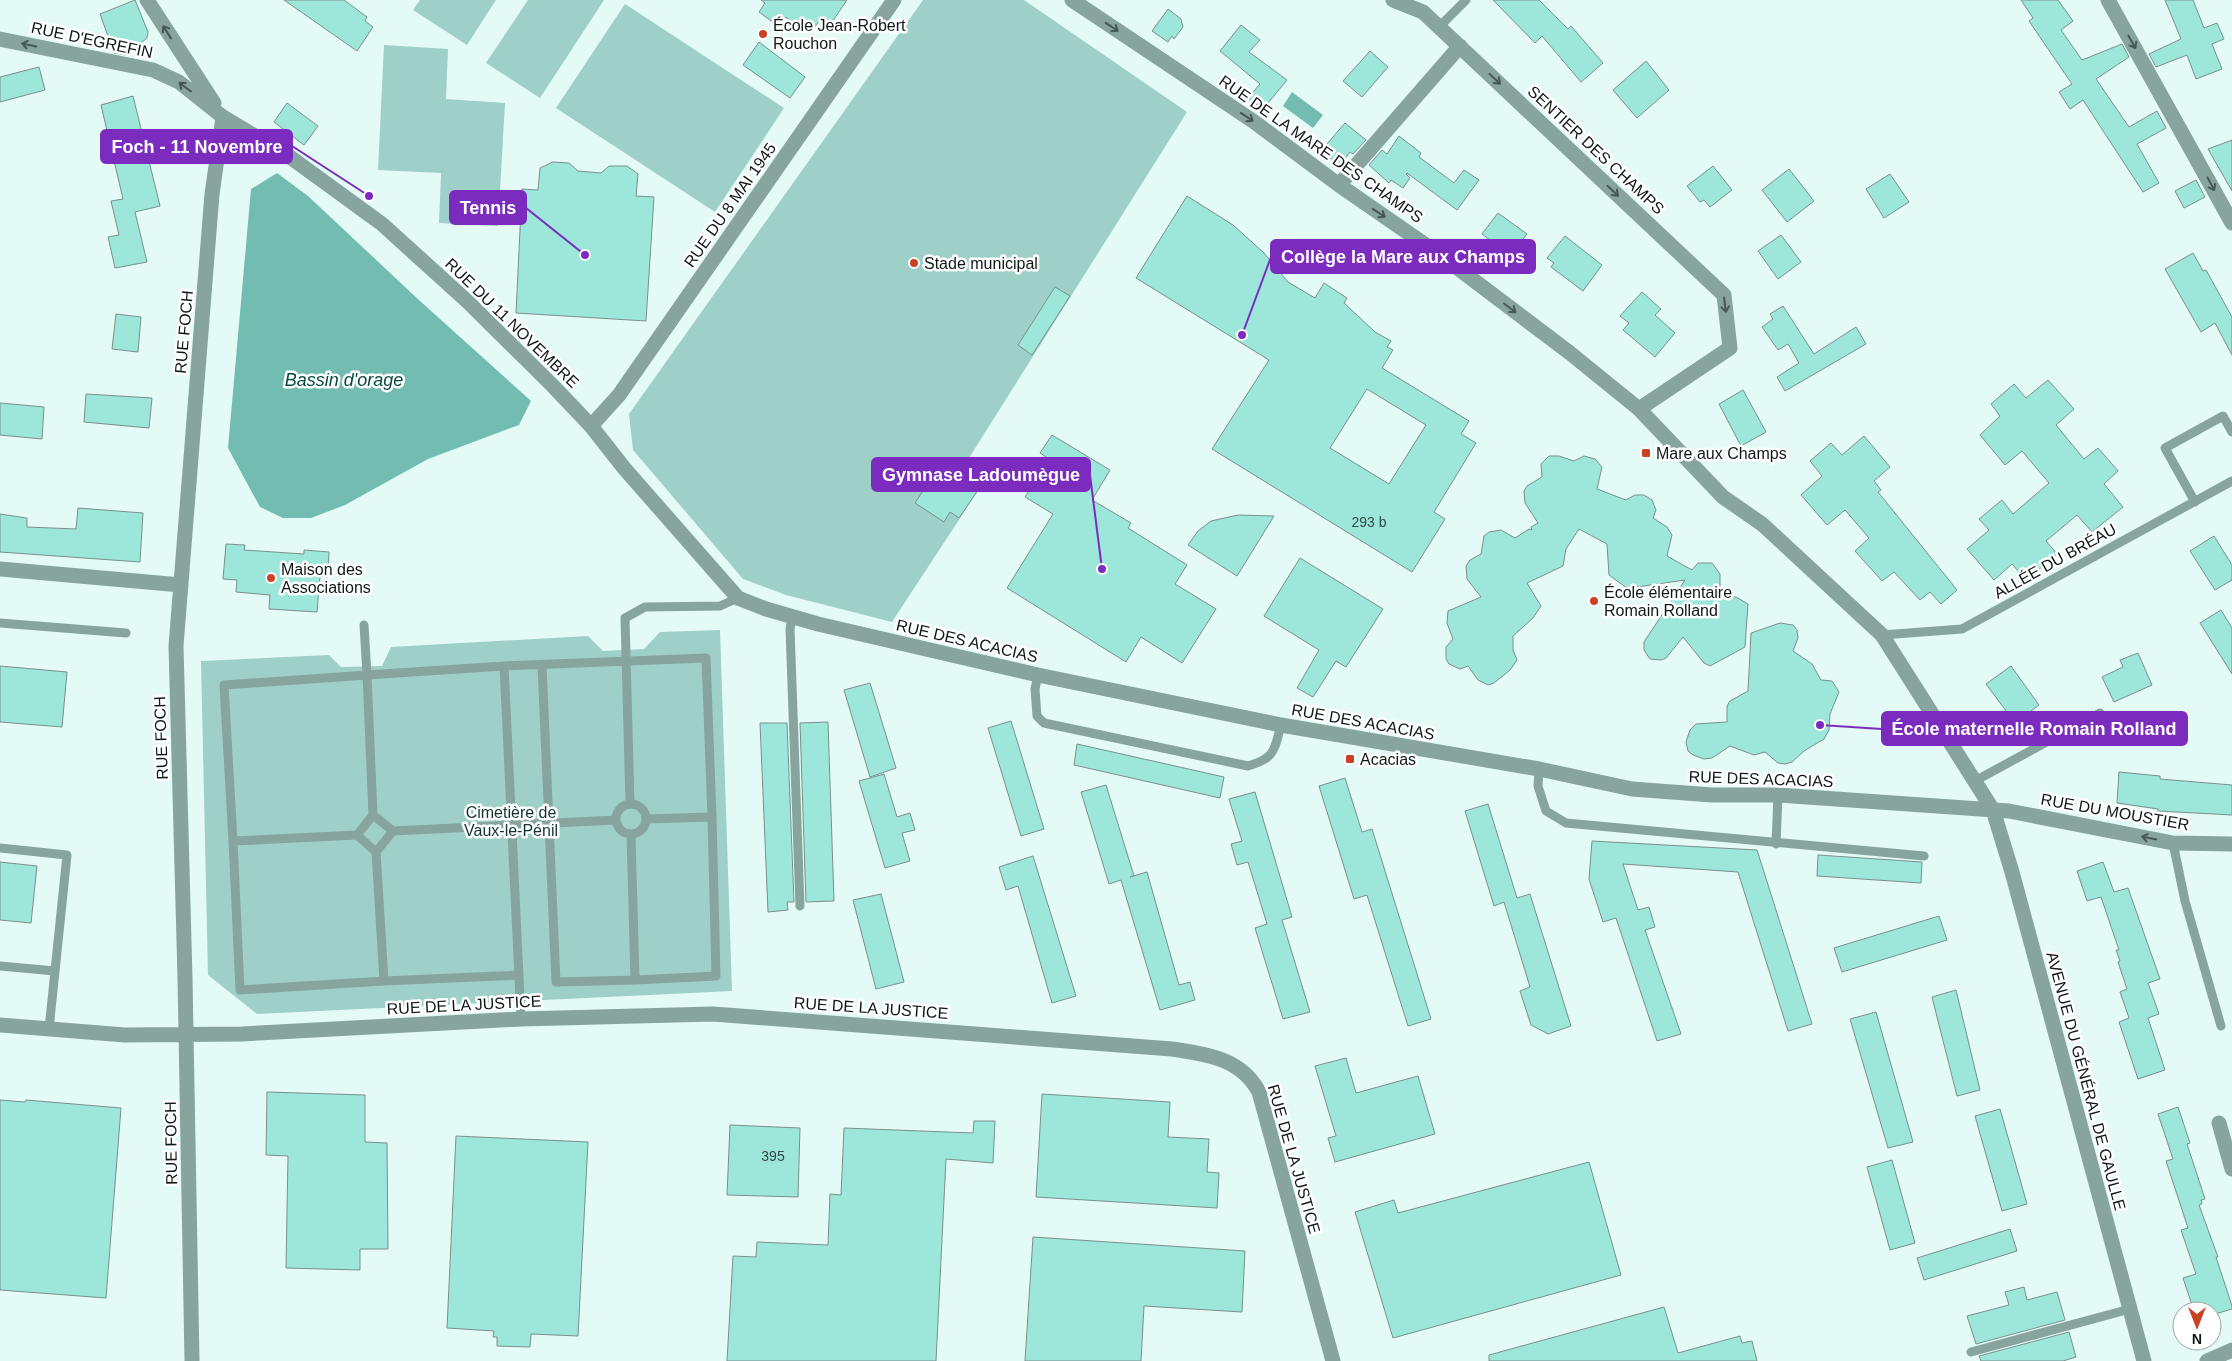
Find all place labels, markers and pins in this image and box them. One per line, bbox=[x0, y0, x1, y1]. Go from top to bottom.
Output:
place label: École Jean-Robert Rouchon bbox=[773, 16, 906, 52]
marker: École Jean-Robert Rouchon bbox=[757, 28, 769, 40]
callout: Foch - 11 Novembre bbox=[101, 130, 292, 163]
callout: Tennis bbox=[450, 191, 526, 224]
callout: Collège la Mare aux Champs bbox=[1271, 240, 1535, 273]
place label: Stade municipal bbox=[924, 255, 1038, 272]
marker: Stade municipal bbox=[908, 257, 920, 269]
place label: Mare aux Champs bbox=[1656, 445, 1787, 462]
marker: Mare aux Champs bbox=[1640, 447, 1652, 459]
callout: Gymnase Ladoumègue bbox=[872, 458, 1090, 491]
place label: Maison des Associations bbox=[281, 561, 371, 596]
marker: Maison des Associations bbox=[265, 572, 277, 584]
place label: École élémentaire Romain Rolland bbox=[1604, 583, 1732, 619]
marker: École élémentaire Romain Rolland bbox=[1588, 595, 1600, 607]
callout: École maternelle Romain Rolland bbox=[1882, 712, 2187, 745]
place label: Acacias bbox=[1360, 751, 1416, 768]
marker: Acacias bbox=[1344, 753, 1356, 765]

